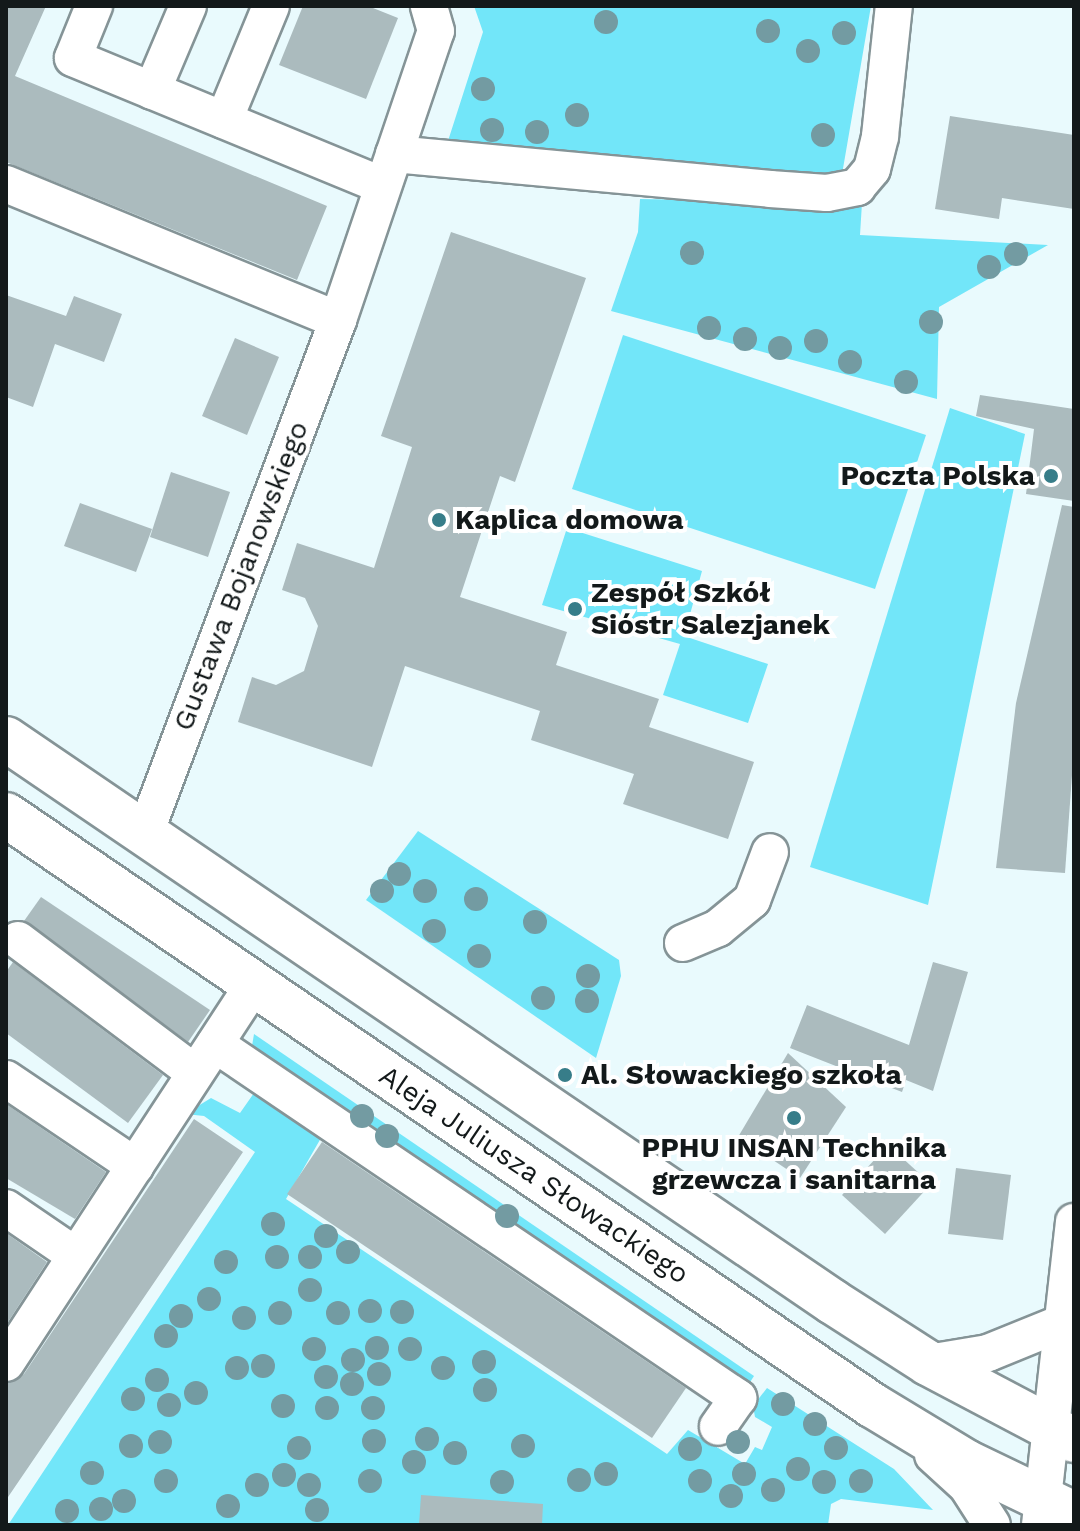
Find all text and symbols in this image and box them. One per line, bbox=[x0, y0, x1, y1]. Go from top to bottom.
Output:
street label: Gustawa Bojanowskiego bbox=[166, 416, 316, 736]
place label: Poczta Polska bbox=[840, 459, 1035, 493]
marker: Poczta Polska bbox=[1042, 467, 1060, 485]
place label: Kaplica domowa bbox=[455, 503, 684, 537]
marker: Kaplica domowa bbox=[430, 511, 448, 529]
place label: Zespół Szkół Sióstr Salezjanek bbox=[591, 576, 830, 642]
marker: Zespół Szkół Sióstr Salezjanek bbox=[566, 600, 584, 618]
street label: Aleja Juliusza Słowackiego bbox=[372, 1058, 696, 1292]
place label: Al. Słowackiego szkoła bbox=[581, 1058, 902, 1092]
marker: Al. Słowackiego szkoła bbox=[556, 1066, 574, 1084]
marker: PPHU INSAN Technika grzewcza i sanitarna bbox=[785, 1109, 803, 1127]
place label: PPHU INSAN Technika grzewcza i sanitarna bbox=[641, 1131, 947, 1197]

